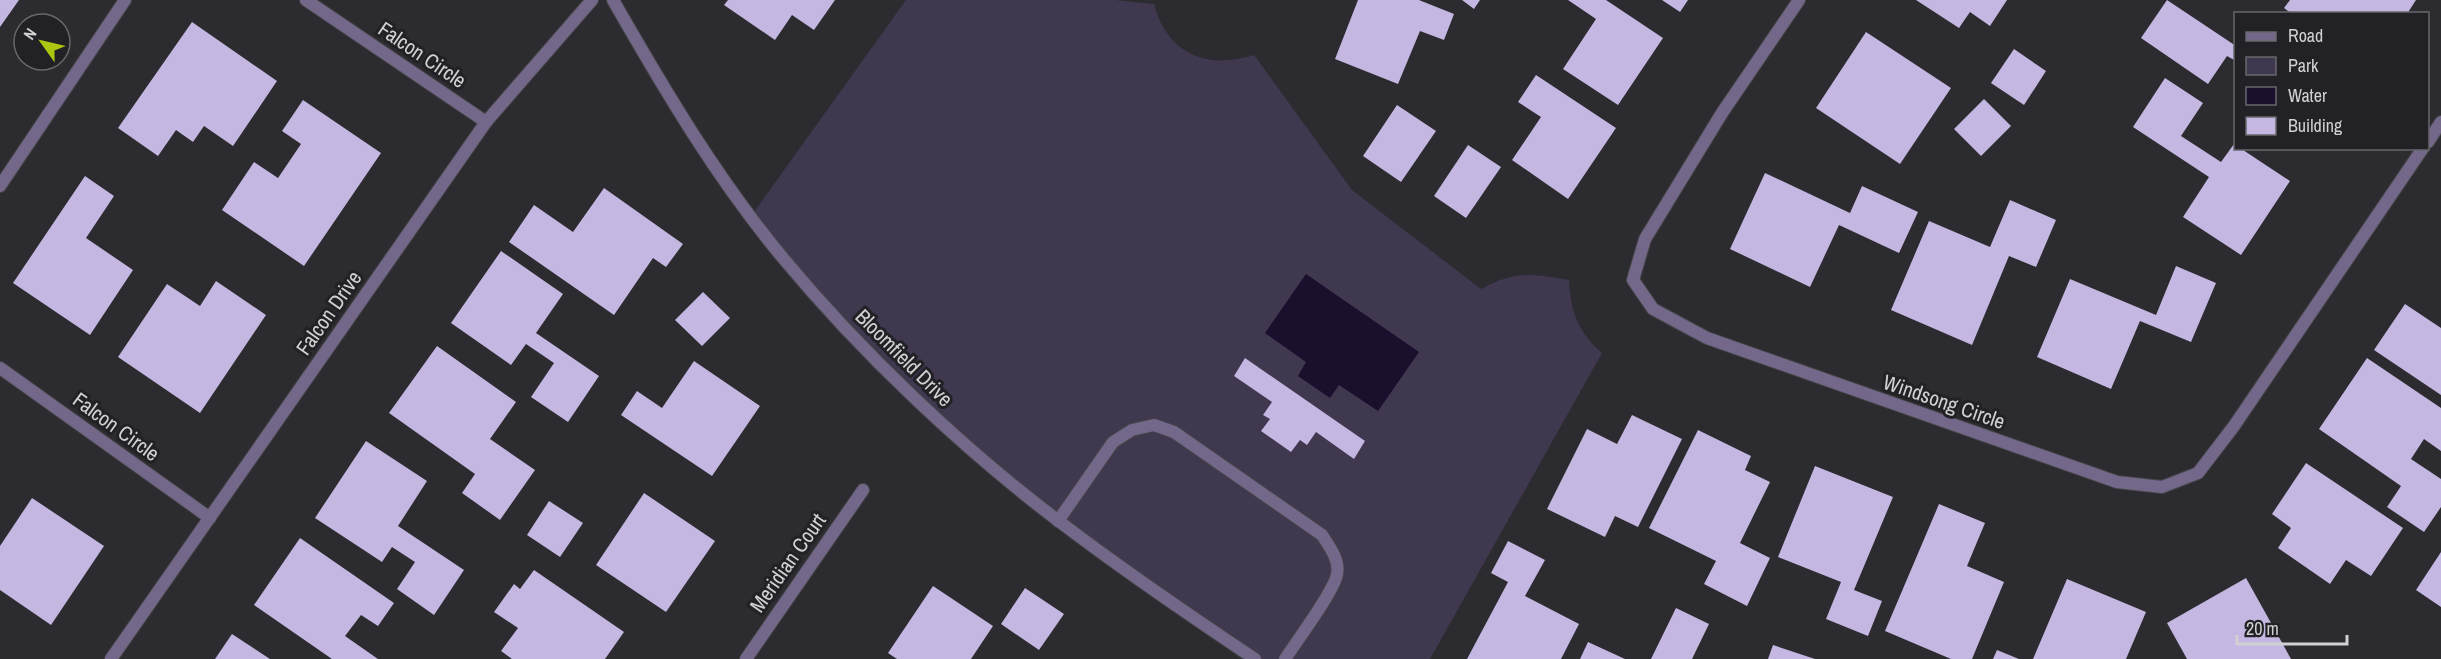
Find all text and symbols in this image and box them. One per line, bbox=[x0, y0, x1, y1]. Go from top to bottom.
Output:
north arrow bbox=[12, 12, 72, 72]
legend bbox=[2234, 12, 2429, 150]
street label: Falcon Circle bbox=[372, 14, 472, 95]
text: Road bbox=[2288, 23, 2323, 48]
text: N bbox=[18, 24, 41, 44]
text: Park bbox=[2288, 53, 2319, 78]
text: Water bbox=[2288, 83, 2327, 108]
text: Building bbox=[2288, 113, 2343, 138]
street label: Falcon Drive bbox=[289, 265, 368, 361]
street label: Bloomfield Drive bbox=[849, 302, 960, 413]
street label: Windsong Circle bbox=[1879, 367, 2009, 436]
street label: Falcon Circle bbox=[67, 385, 166, 468]
street label: Meridian Court bbox=[743, 507, 833, 618]
scale bar bbox=[2237, 608, 2346, 646]
text: 20 m bbox=[2246, 616, 2279, 641]

